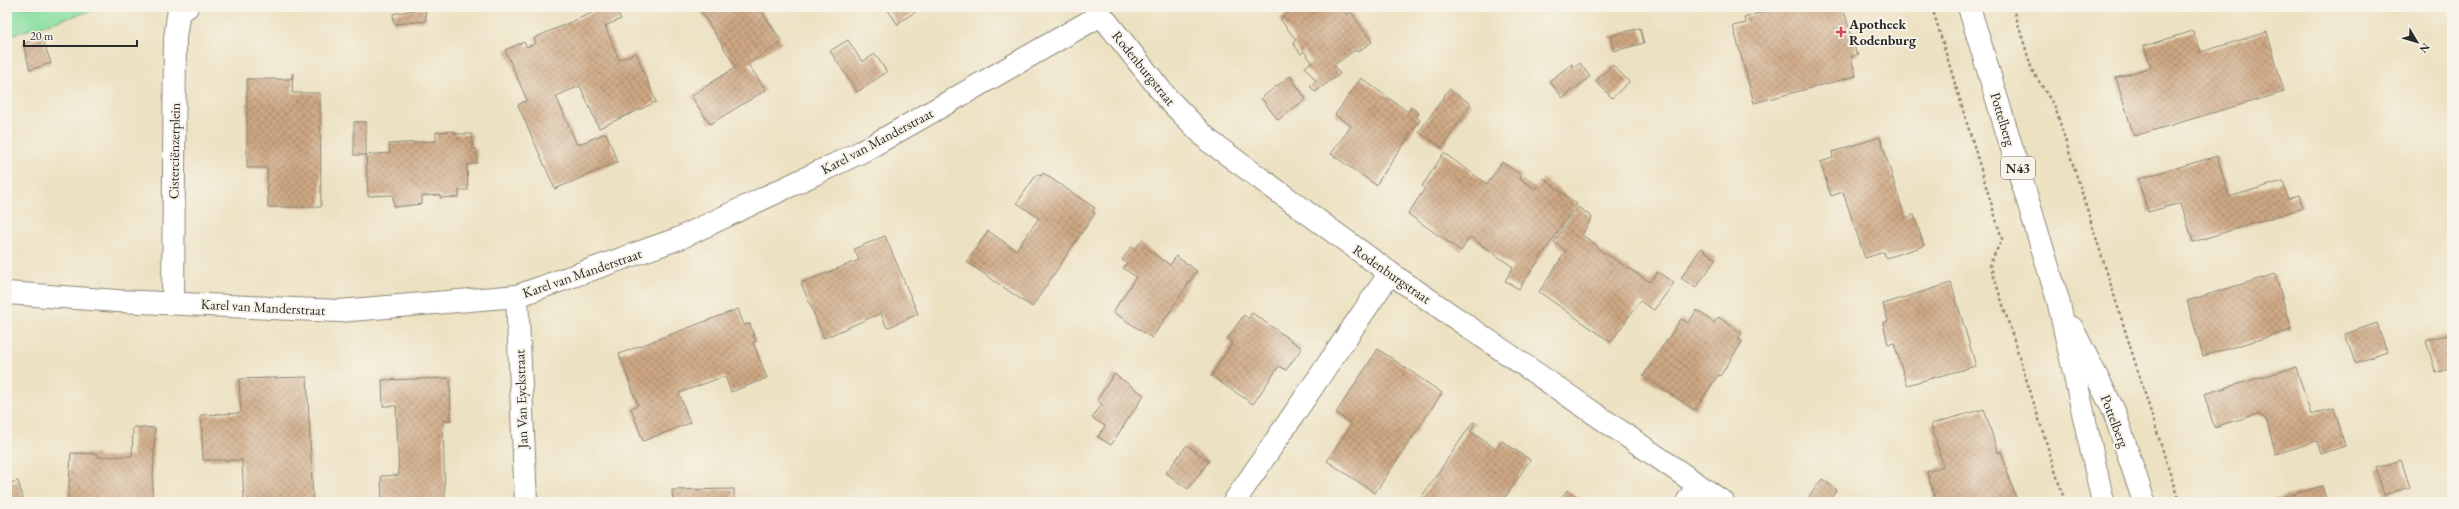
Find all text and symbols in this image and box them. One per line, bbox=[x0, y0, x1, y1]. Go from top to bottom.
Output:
place label: Apotheek Rodenburg bbox=[1848, 15, 1917, 49]
scale bar bbox=[24, 22, 137, 48]
north arrow bbox=[2397, 22, 2437, 62]
street label: Rodenburgstraat bbox=[1108, 27, 1180, 110]
marker: Apotheek Rodenburg bbox=[1836, 27, 1846, 37]
text: 20 m bbox=[30, 28, 54, 44]
text: N bbox=[2417, 40, 2433, 56]
street label: Pottelberg bbox=[1986, 90, 2020, 149]
street label: Cisterciënzerplein bbox=[164, 102, 184, 199]
street label: Karel van Manderstraat bbox=[818, 103, 937, 178]
road number: N43 bbox=[2001, 157, 2035, 179]
street label: Rodenburgstraat bbox=[1349, 240, 1435, 308]
street label: Karel van Manderstraat bbox=[520, 244, 645, 302]
street label: Karel van Manderstraat bbox=[200, 295, 326, 319]
street label: Jan Van Eyckstraat bbox=[510, 349, 532, 450]
street label: Pottelberg bbox=[2097, 392, 2134, 451]

